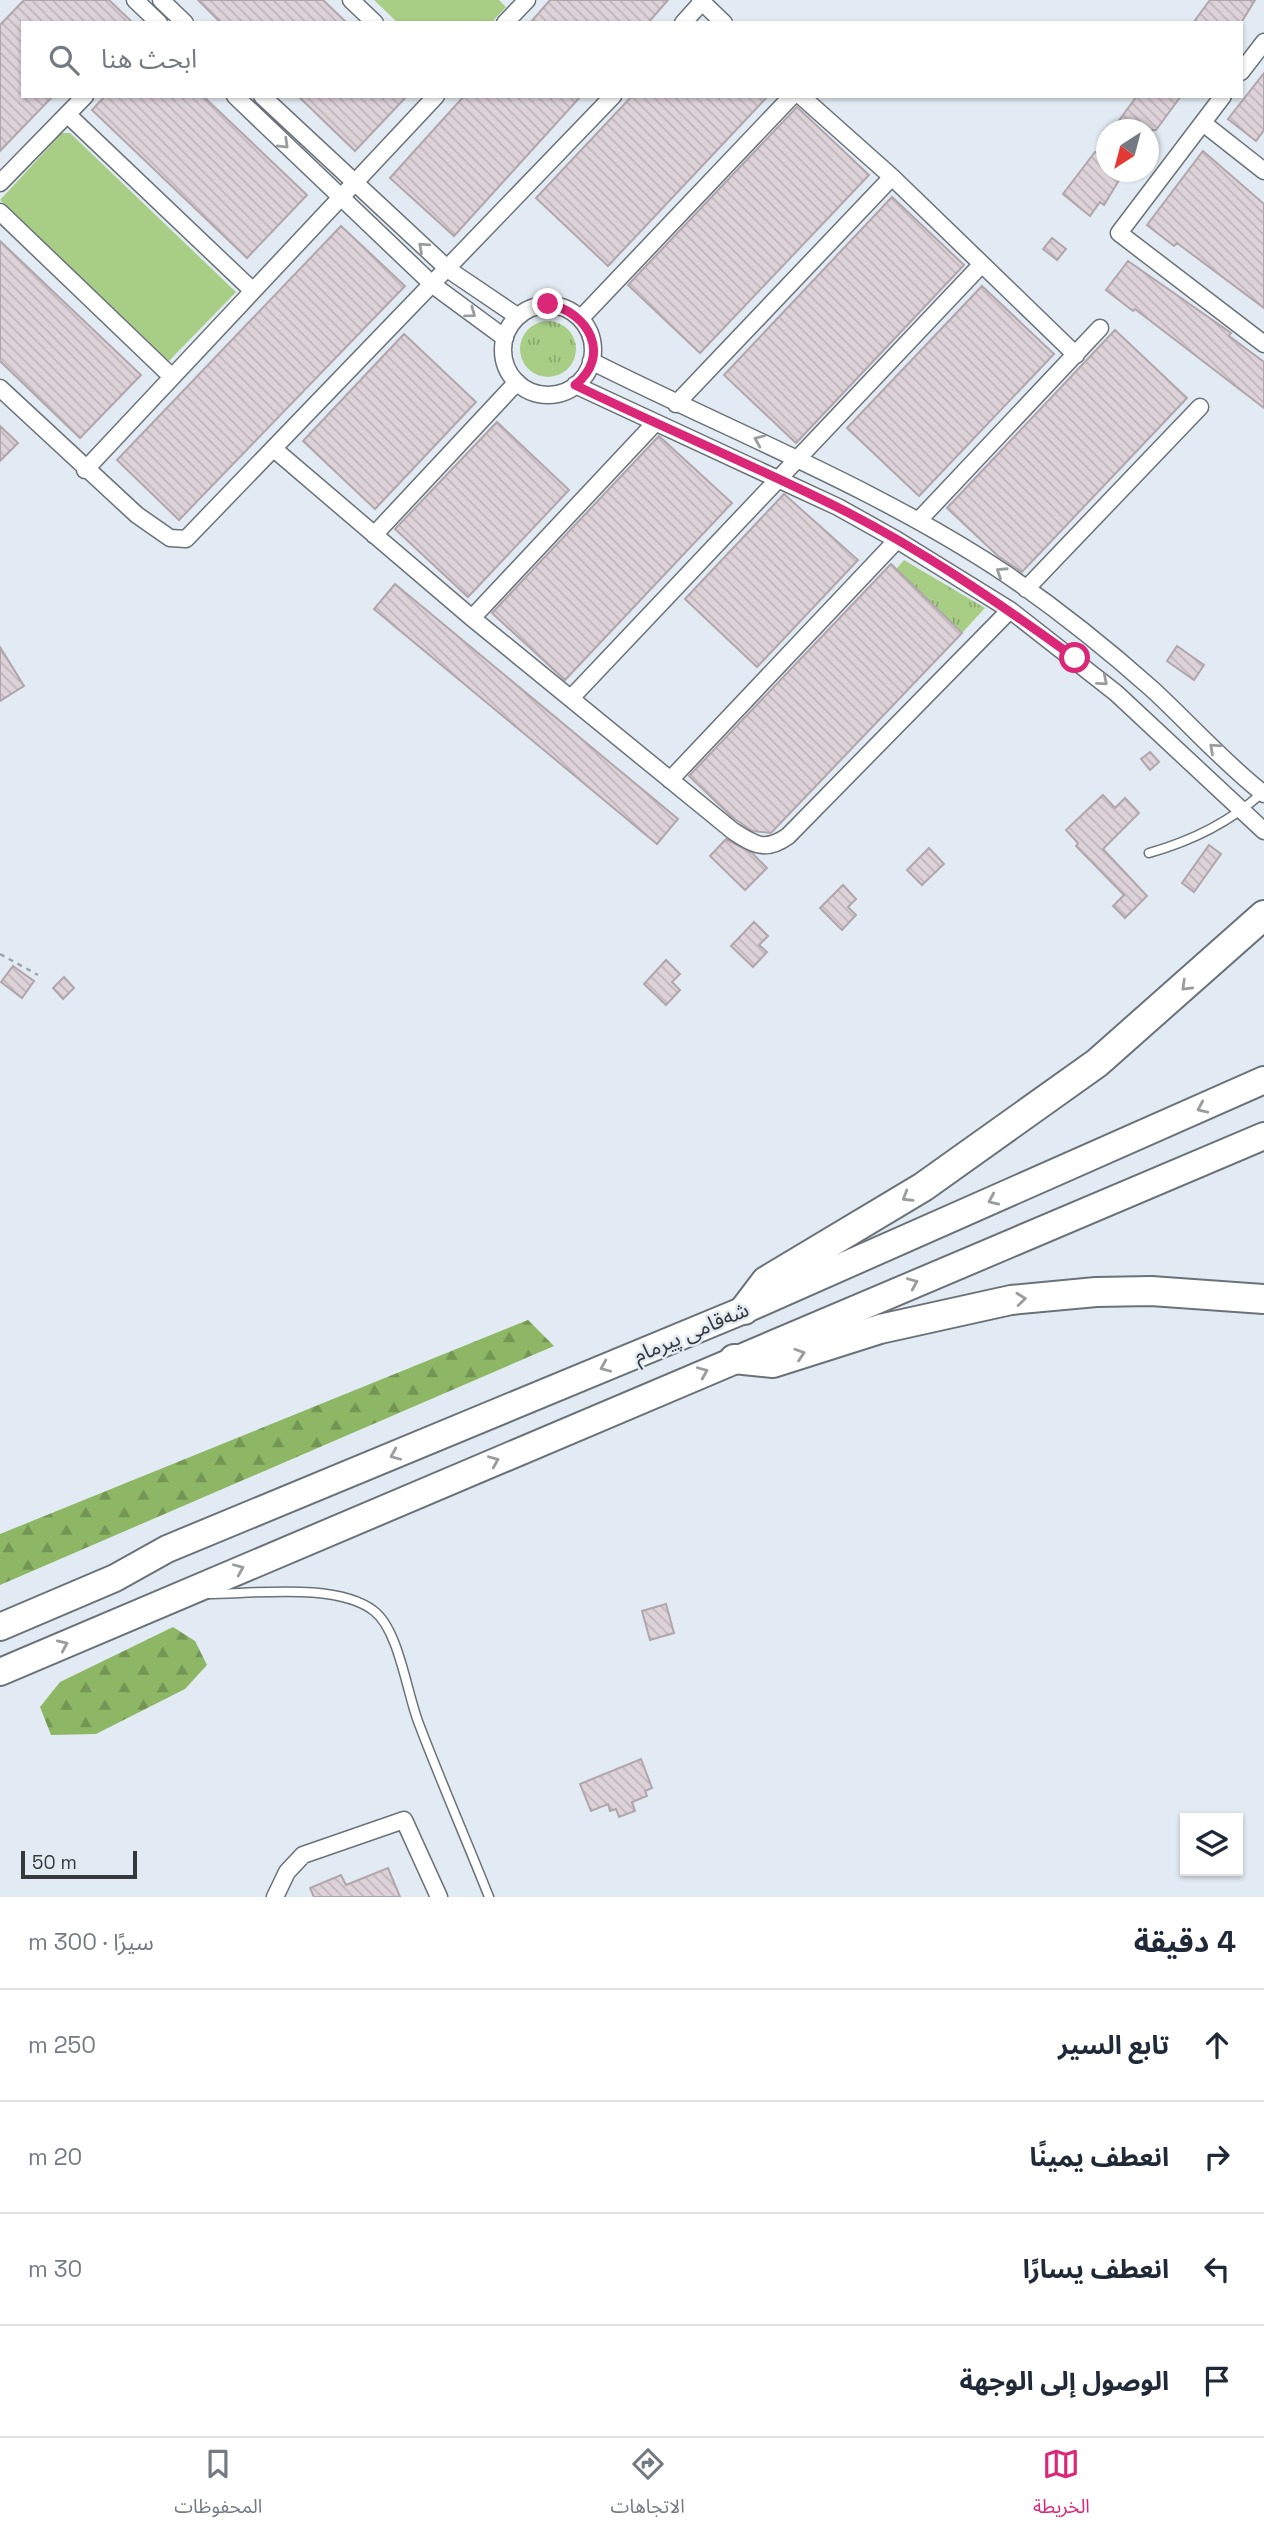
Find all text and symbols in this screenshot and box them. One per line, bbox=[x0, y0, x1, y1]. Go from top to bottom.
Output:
search box bbox=[21, 21, 1243, 98]
icon: search bbox=[45, 41, 83, 79]
text: ابحث هنا bbox=[101, 42, 197, 76]
north arrow bbox=[1096, 119, 1159, 182]
one-way arrow bbox=[276, 135, 289, 148]
one-way arrow bbox=[418, 243, 431, 255]
route end bbox=[532, 288, 563, 319]
one-way arrow bbox=[463, 305, 476, 317]
one-way arrow bbox=[754, 434, 766, 448]
one-way arrow bbox=[996, 567, 1009, 580]
route start bbox=[1059, 642, 1090, 673]
one-way arrow bbox=[1094, 673, 1107, 685]
one-way arrow bbox=[1209, 743, 1222, 756]
one-way arrow bbox=[1181, 977, 1194, 990]
one-way arrow bbox=[1196, 1100, 1209, 1114]
one-way arrow bbox=[902, 1188, 915, 1201]
one-way arrow bbox=[988, 1191, 1000, 1205]
one-way arrow bbox=[906, 1278, 918, 1292]
one-way arrow bbox=[1016, 1292, 1027, 1307]
street label: شەقامی پیرمام bbox=[629, 1296, 754, 1371]
one-way arrow bbox=[794, 1347, 806, 1362]
one-way arrow bbox=[599, 1359, 611, 1373]
one-way arrow bbox=[696, 1366, 708, 1380]
one-way arrow bbox=[389, 1447, 402, 1461]
one-way arrow bbox=[487, 1455, 499, 1469]
one-way arrow bbox=[232, 1563, 245, 1577]
one-way arrow bbox=[55, 1639, 68, 1653]
map controls bbox=[1180, 1813, 1243, 1876]
button: layers bbox=[1180, 1813, 1243, 1876]
scale bar bbox=[21, 1848, 136, 1880]
text: 50 m bbox=[32, 1850, 77, 1875]
text: 4 دقيقة bbox=[1134, 1922, 1236, 1961]
text: سيرًا · 300 m bbox=[28, 1927, 154, 1957]
icon: ahead bbox=[1198, 2026, 1236, 2064]
text: تابع السير bbox=[1058, 2028, 1169, 2062]
text: 250 m bbox=[28, 2030, 96, 2060]
icon: right bbox=[1198, 2138, 1236, 2176]
text: انعطف يمينًا bbox=[1029, 2140, 1169, 2174]
text: 20 m bbox=[28, 2142, 82, 2172]
icon: left bbox=[1198, 2250, 1236, 2288]
text: انعطف يسارًا bbox=[1023, 2252, 1169, 2286]
text: 30 m bbox=[28, 2254, 82, 2284]
icon: arrive bbox=[1198, 2362, 1236, 2400]
text: الوصول إلى الوجهة bbox=[959, 2364, 1169, 2398]
tab: المحفوظات bbox=[174, 2445, 262, 2527]
tab: الاتجاهات bbox=[611, 2445, 685, 2527]
tab: الخريطة bbox=[1033, 2445, 1090, 2527]

